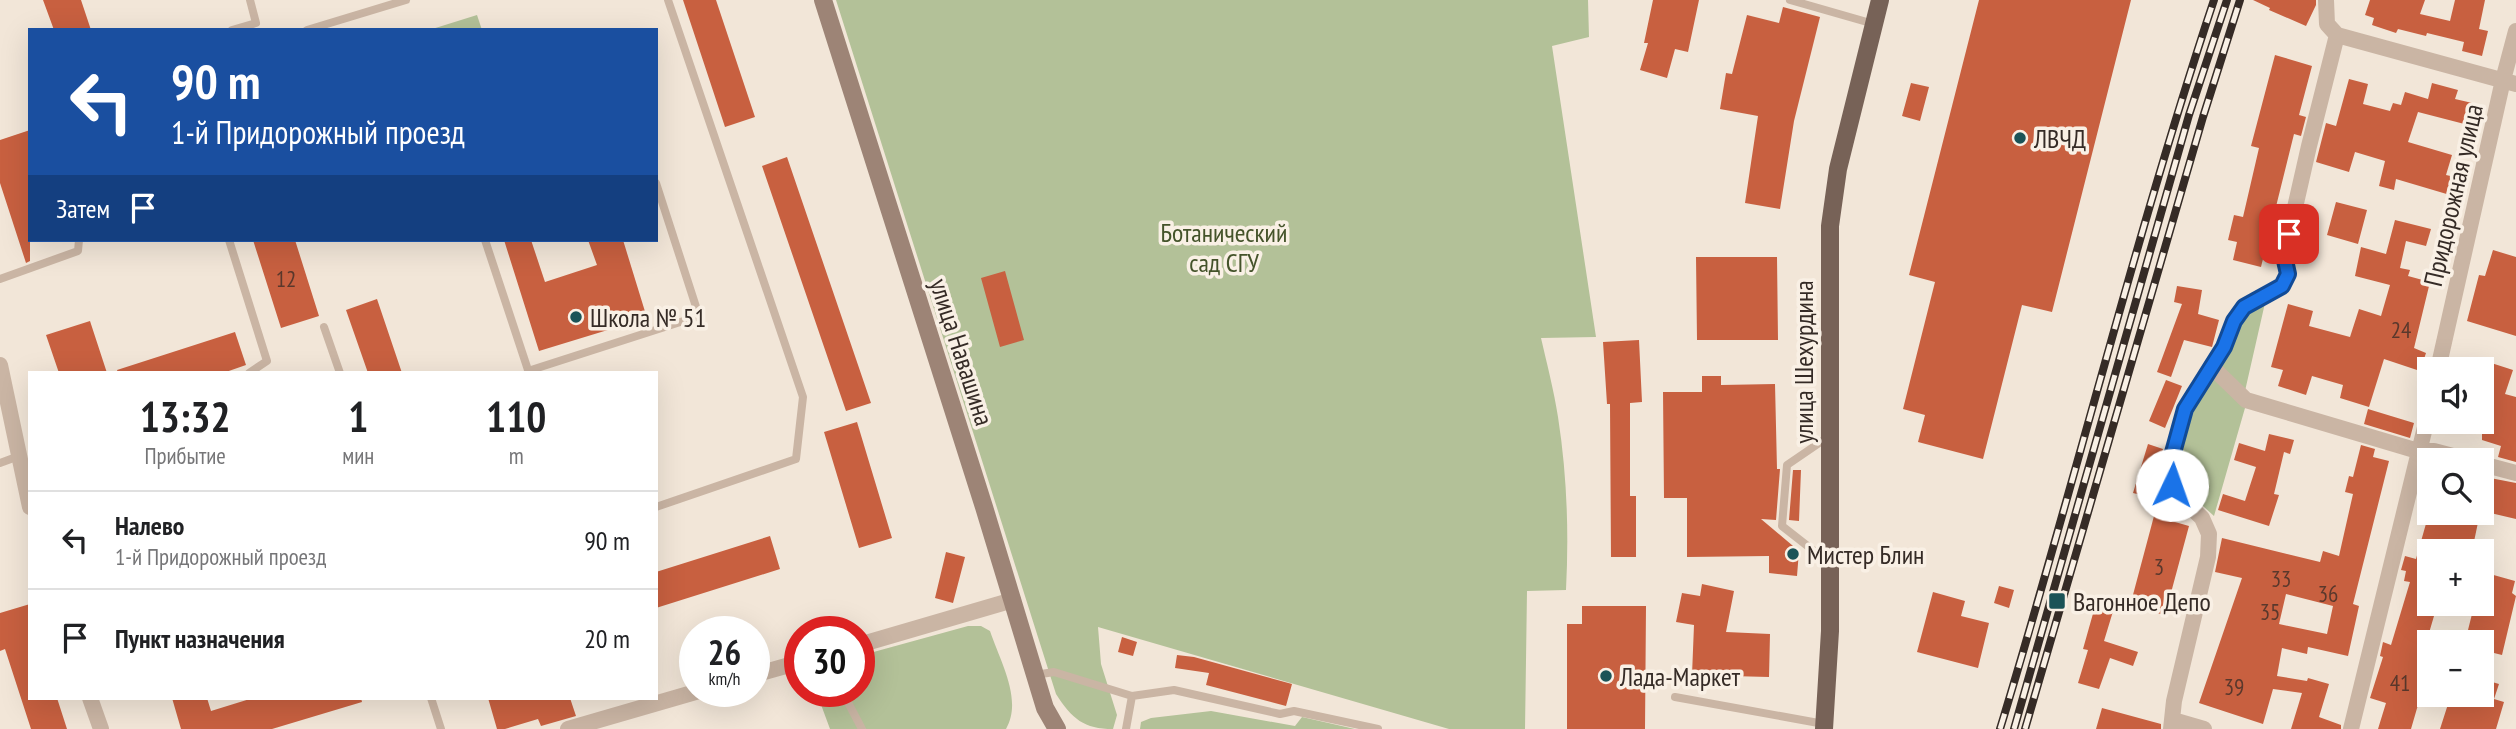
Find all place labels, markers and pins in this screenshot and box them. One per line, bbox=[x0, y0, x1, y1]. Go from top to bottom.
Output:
place label: ЛВЧД bbox=[2033, 122, 2086, 155]
marker: ЛВЧД bbox=[2012, 130, 2028, 146]
pin bbox=[2259, 204, 2319, 264]
place label: Школа № 51 bbox=[590, 301, 706, 334]
marker: Школа № 51 bbox=[568, 309, 584, 325]
place label: Мистер Блин bbox=[1807, 538, 1924, 571]
marker: Мистер Блин bbox=[1785, 546, 1801, 562]
place label: Вагонное Депо bbox=[2073, 585, 2211, 618]
marker: Вагонное Депо bbox=[2047, 591, 2067, 611]
place label: Лада-Маркет bbox=[1619, 660, 1741, 693]
marker: Лада-Маркет bbox=[1598, 668, 1614, 684]

